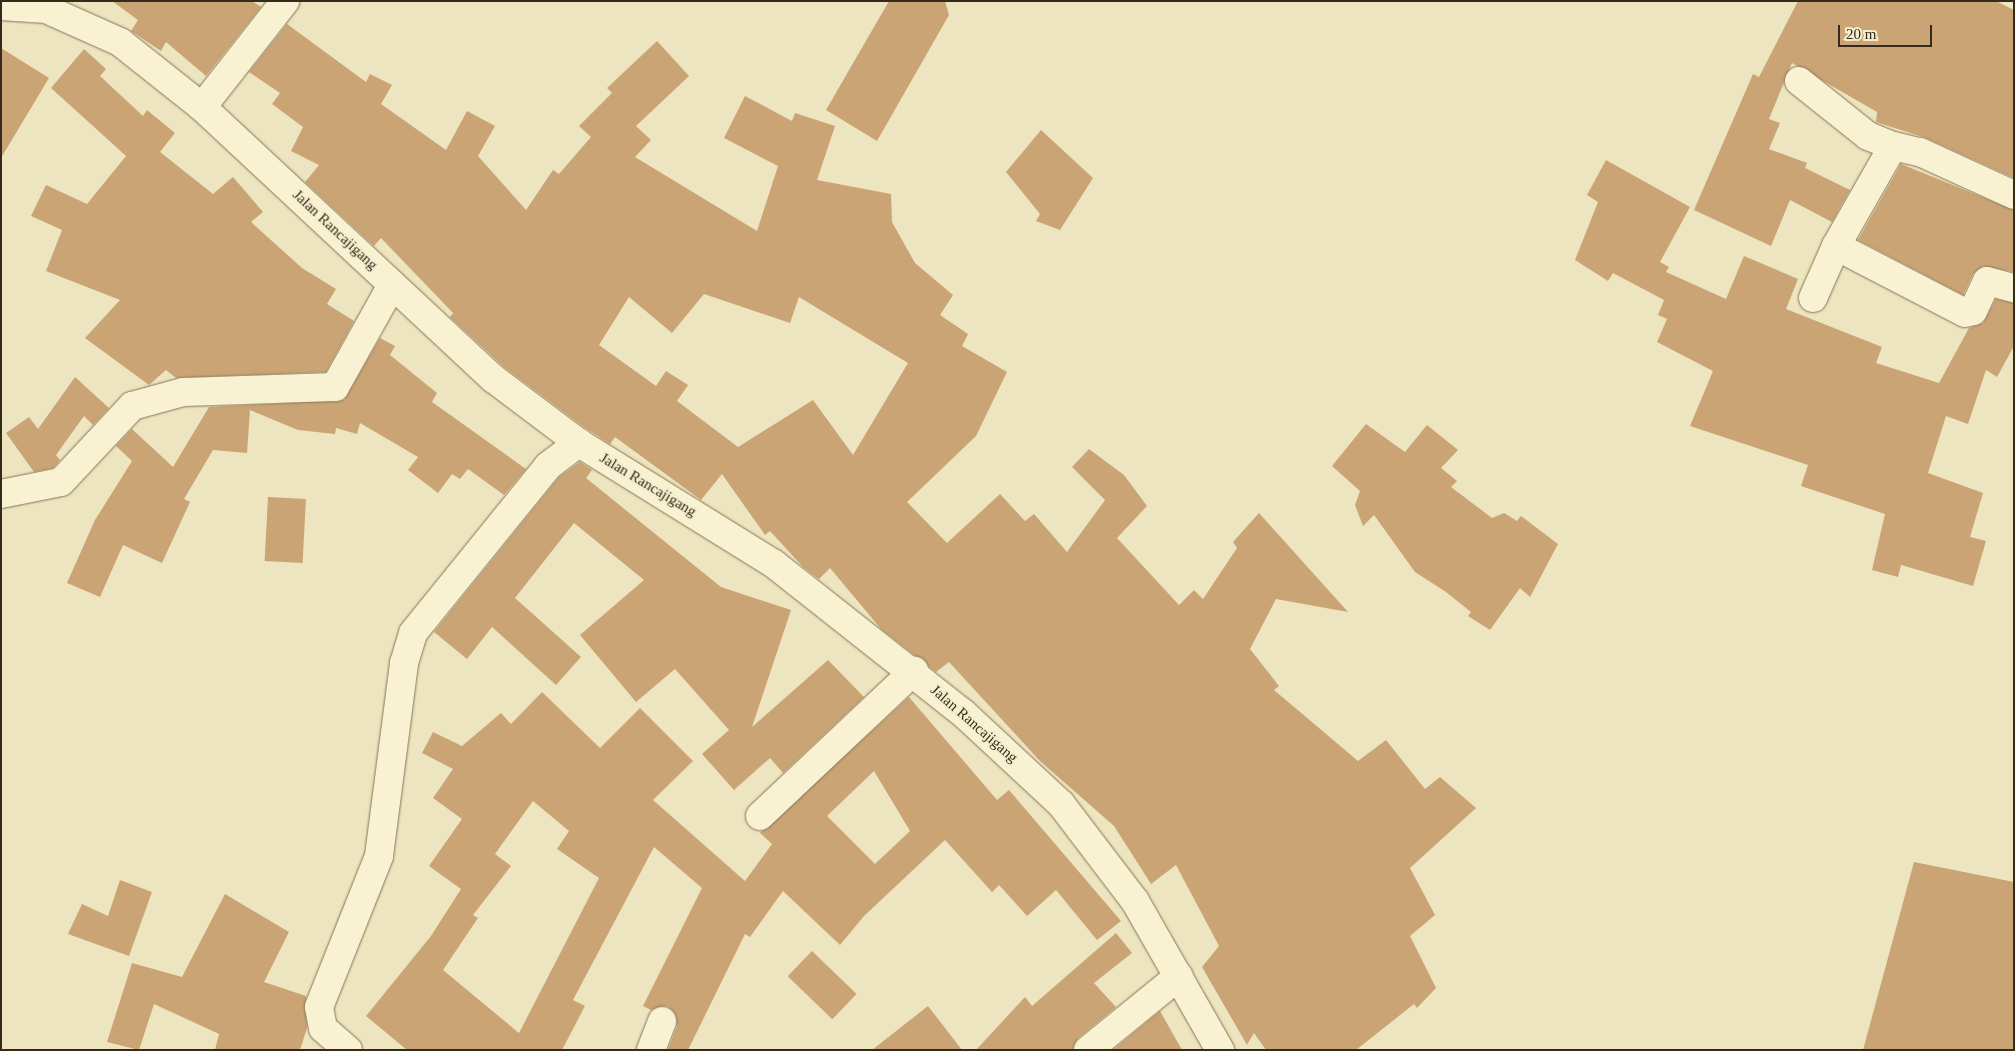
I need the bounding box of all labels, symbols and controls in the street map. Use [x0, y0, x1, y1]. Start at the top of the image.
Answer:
scale bar [1840, 15, 1934, 47]
text: 20 m [1846, 26, 1876, 42]
street label: Jalan Rancajigang [289, 186, 381, 274]
street label: Jalan Rancajigang [596, 449, 700, 521]
street label: Jalan Rancajigang [927, 681, 1021, 767]

